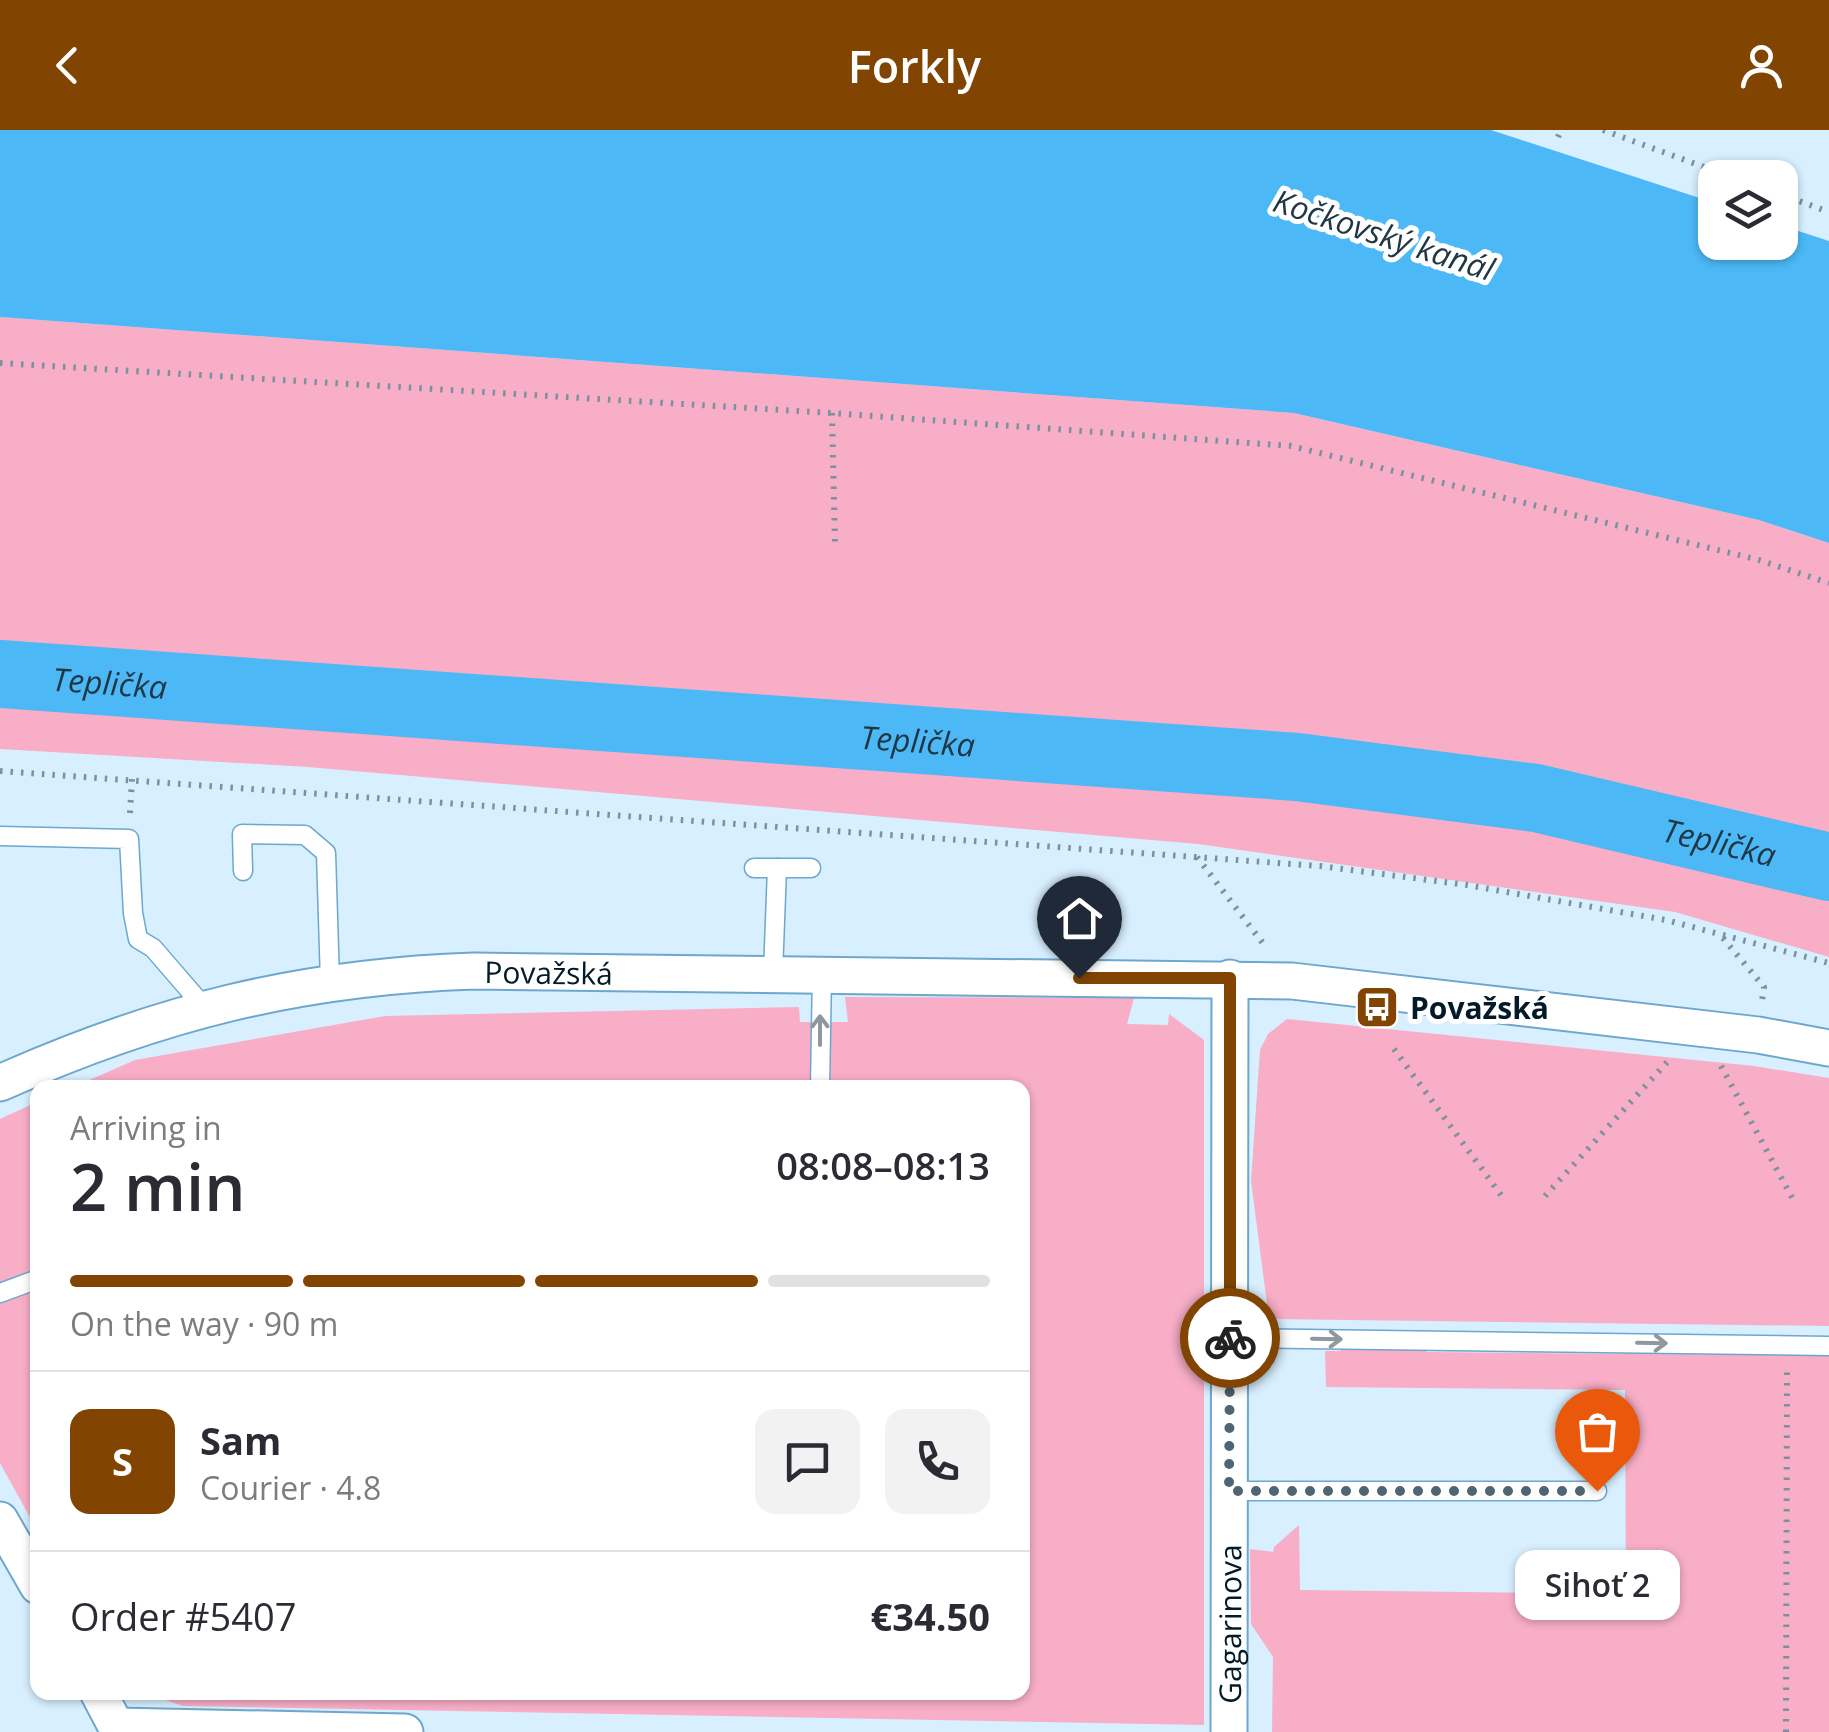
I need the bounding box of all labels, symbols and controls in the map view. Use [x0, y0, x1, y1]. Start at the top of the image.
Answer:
text: Forkly [848, 35, 981, 96]
icon: back [40, 38, 95, 93]
icon: person [1734, 38, 1789, 93]
map controls [1698, 160, 1798, 260]
button: layers [1698, 160, 1798, 260]
water label: Kočkovský kanál [1268, 178, 1501, 290]
water label: Teplička [51, 656, 168, 707]
water label: Teplička [859, 714, 976, 765]
water label: Teplička [1659, 807, 1780, 875]
pin [1037, 876, 1122, 979]
icon: home [1052, 891, 1107, 946]
street label: Považská [484, 951, 613, 993]
bus stop icon: Považská [1354, 984, 1400, 1030]
place label: Považská [1410, 987, 1549, 1028]
one-way arrow [811, 1015, 830, 1047]
text: Arriving in [70, 1106, 222, 1149]
text: 08:08–08:13 [776, 1139, 990, 1191]
text: 2 min [70, 1142, 245, 1230]
courier [1180, 1288, 1280, 1388]
text: On the way · 90 m [70, 1302, 338, 1345]
icon: bike [1203, 1311, 1258, 1366]
one-way arrow [1310, 1330, 1342, 1348]
one-way arrow [1635, 1334, 1667, 1353]
pin [1555, 1389, 1640, 1492]
icon: bag [1570, 1404, 1625, 1459]
button: chat [755, 1409, 860, 1514]
button: phone [885, 1409, 990, 1514]
text: Sam [200, 1414, 281, 1466]
text: S [112, 1435, 133, 1487]
text: Courier · 4.8 [200, 1466, 381, 1509]
street label: Gagarinova [1209, 1544, 1250, 1704]
callout: Sihoť 2 [1514, 1551, 1680, 1621]
text: Sihoť 2 [1545, 1563, 1650, 1606]
text: Order #5407 [70, 1590, 297, 1642]
text: €34.50 [871, 1590, 990, 1642]

